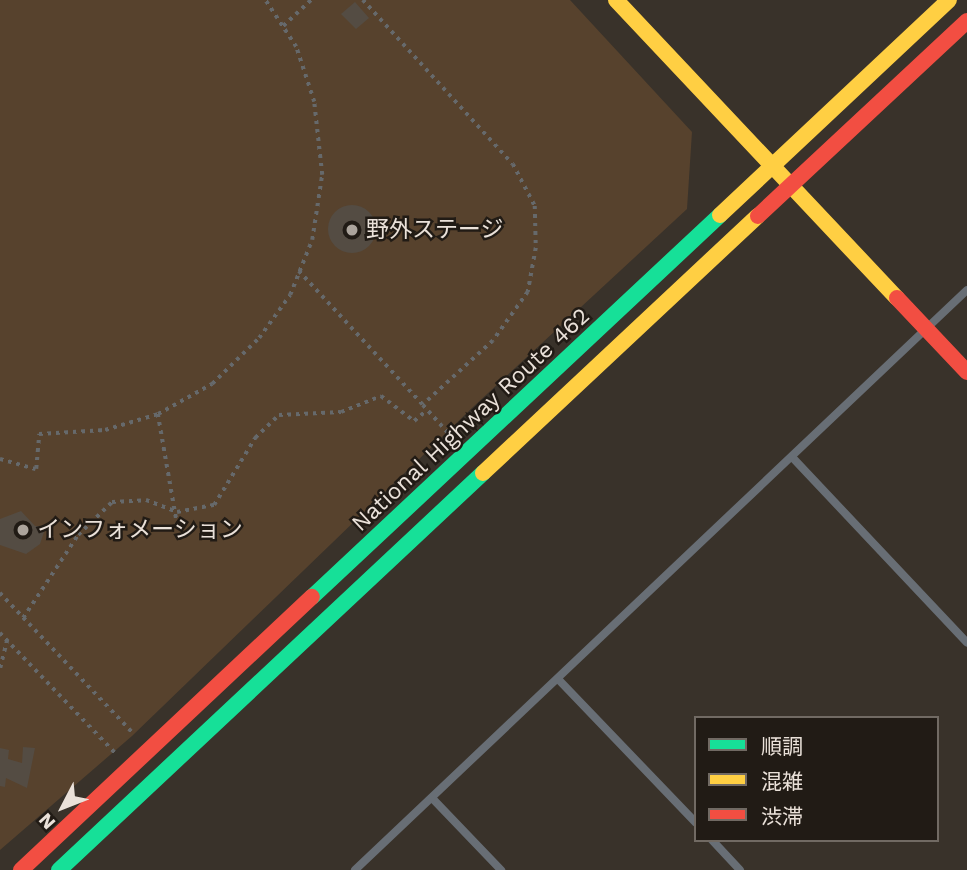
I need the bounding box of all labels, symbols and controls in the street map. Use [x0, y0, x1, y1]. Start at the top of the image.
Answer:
place label: 野外ステージ [366, 216, 504, 244]
marker: 野外ステージ [344, 222, 360, 238]
street label: National Highway Route 462 [346, 302, 596, 538]
place label: インフォメーション [37, 516, 244, 544]
marker: インフォメーション [15, 522, 31, 538]
legend [694, 716, 939, 842]
text: 順調 [761, 734, 803, 759]
text: 混雑 [761, 769, 803, 794]
north arrow [28, 772, 98, 842]
text: 渋滞 [761, 804, 803, 829]
text: N [34, 808, 60, 834]

